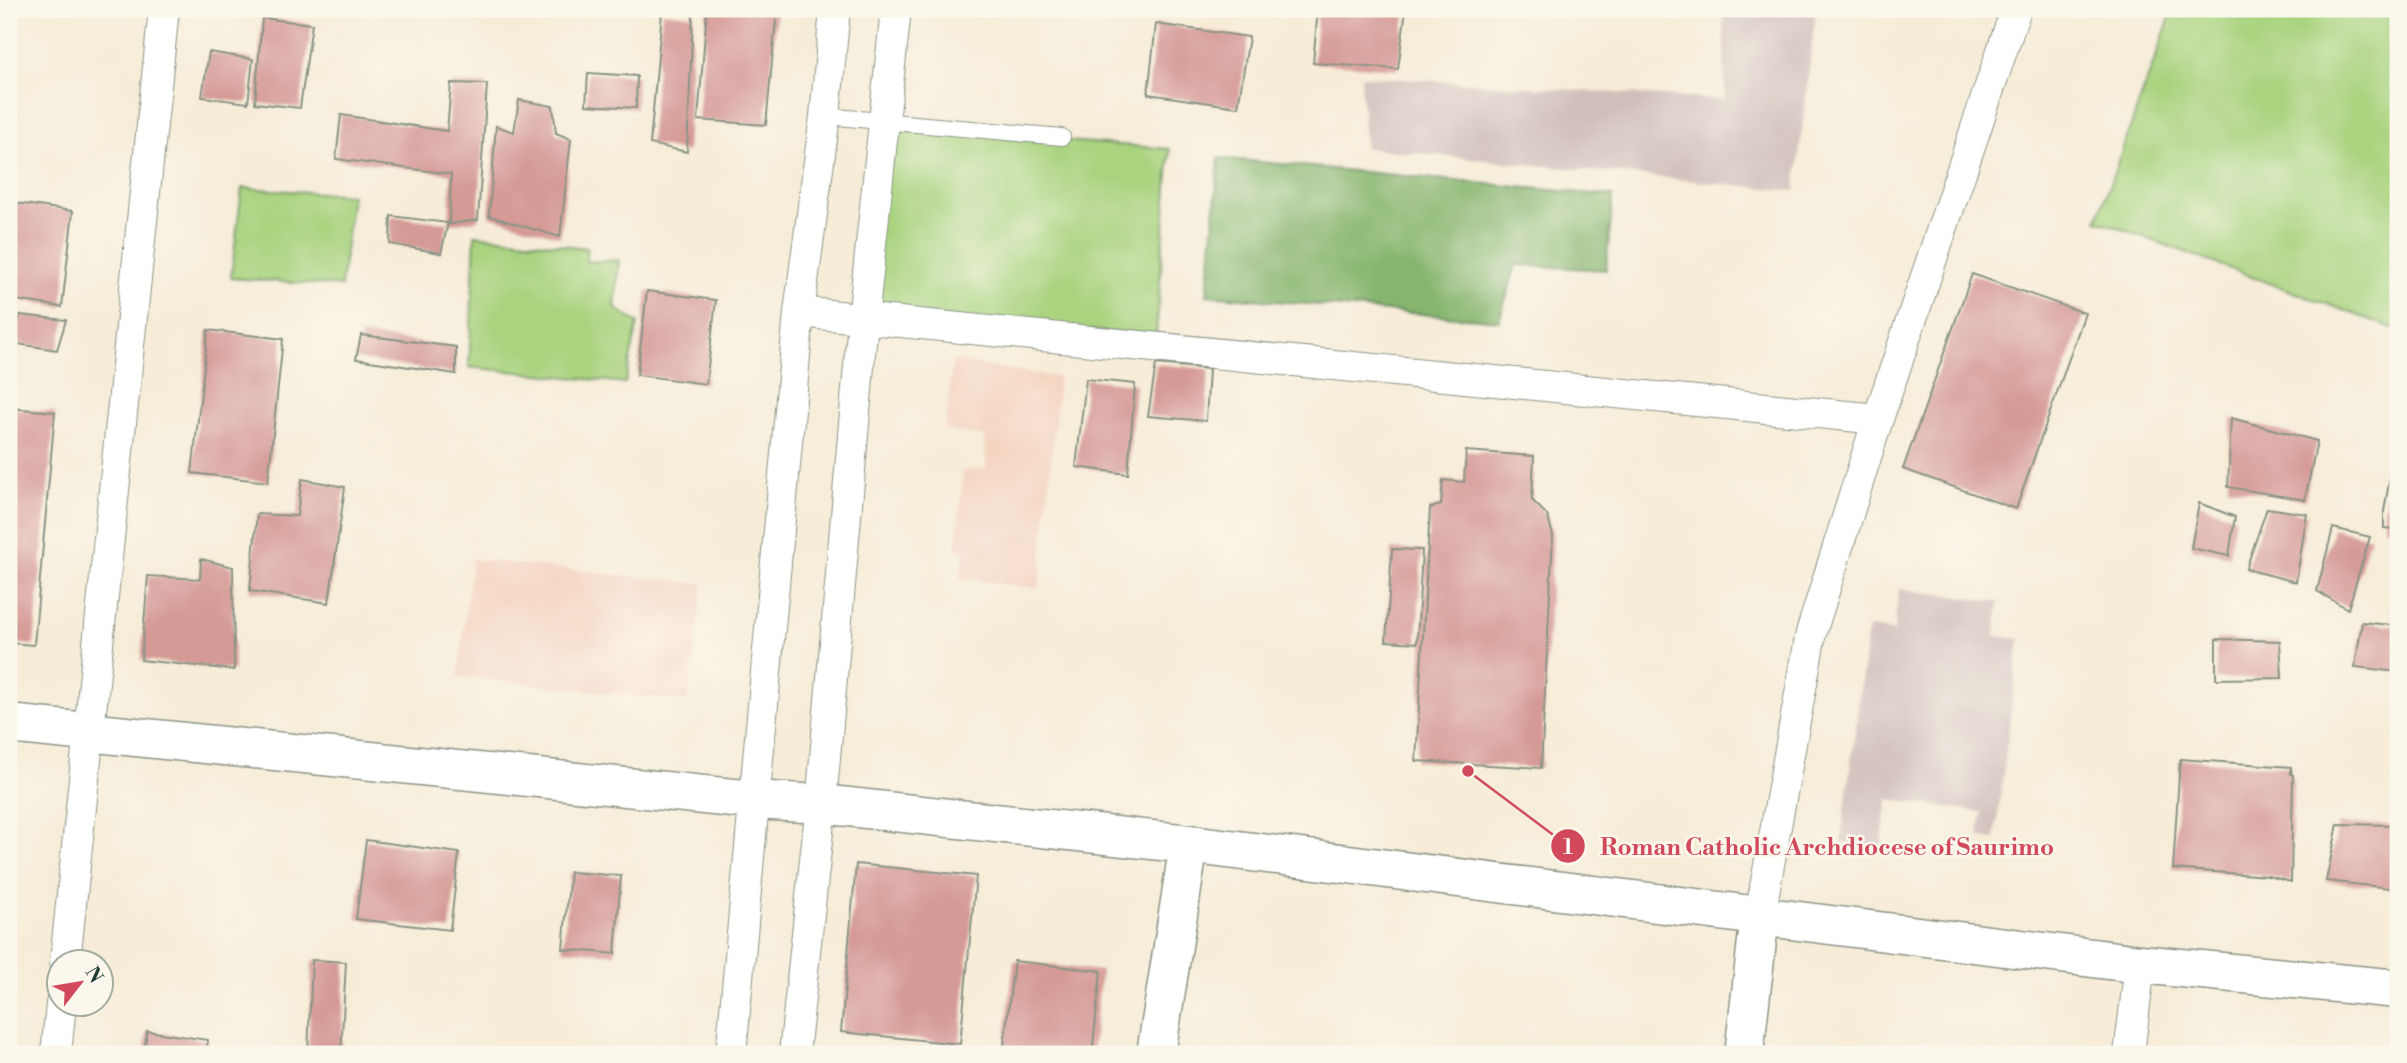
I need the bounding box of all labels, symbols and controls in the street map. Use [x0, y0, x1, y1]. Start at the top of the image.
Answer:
callout: Roman Catholic Archdiocese of Saurimo [1551, 824, 2068, 869]
text: Roman Catholic Archdiocese of Saurimo [1600, 833, 2054, 863]
text: 1 [1563, 835, 1573, 861]
north arrow [46, 948, 116, 1018]
text: N [80, 962, 108, 987]

